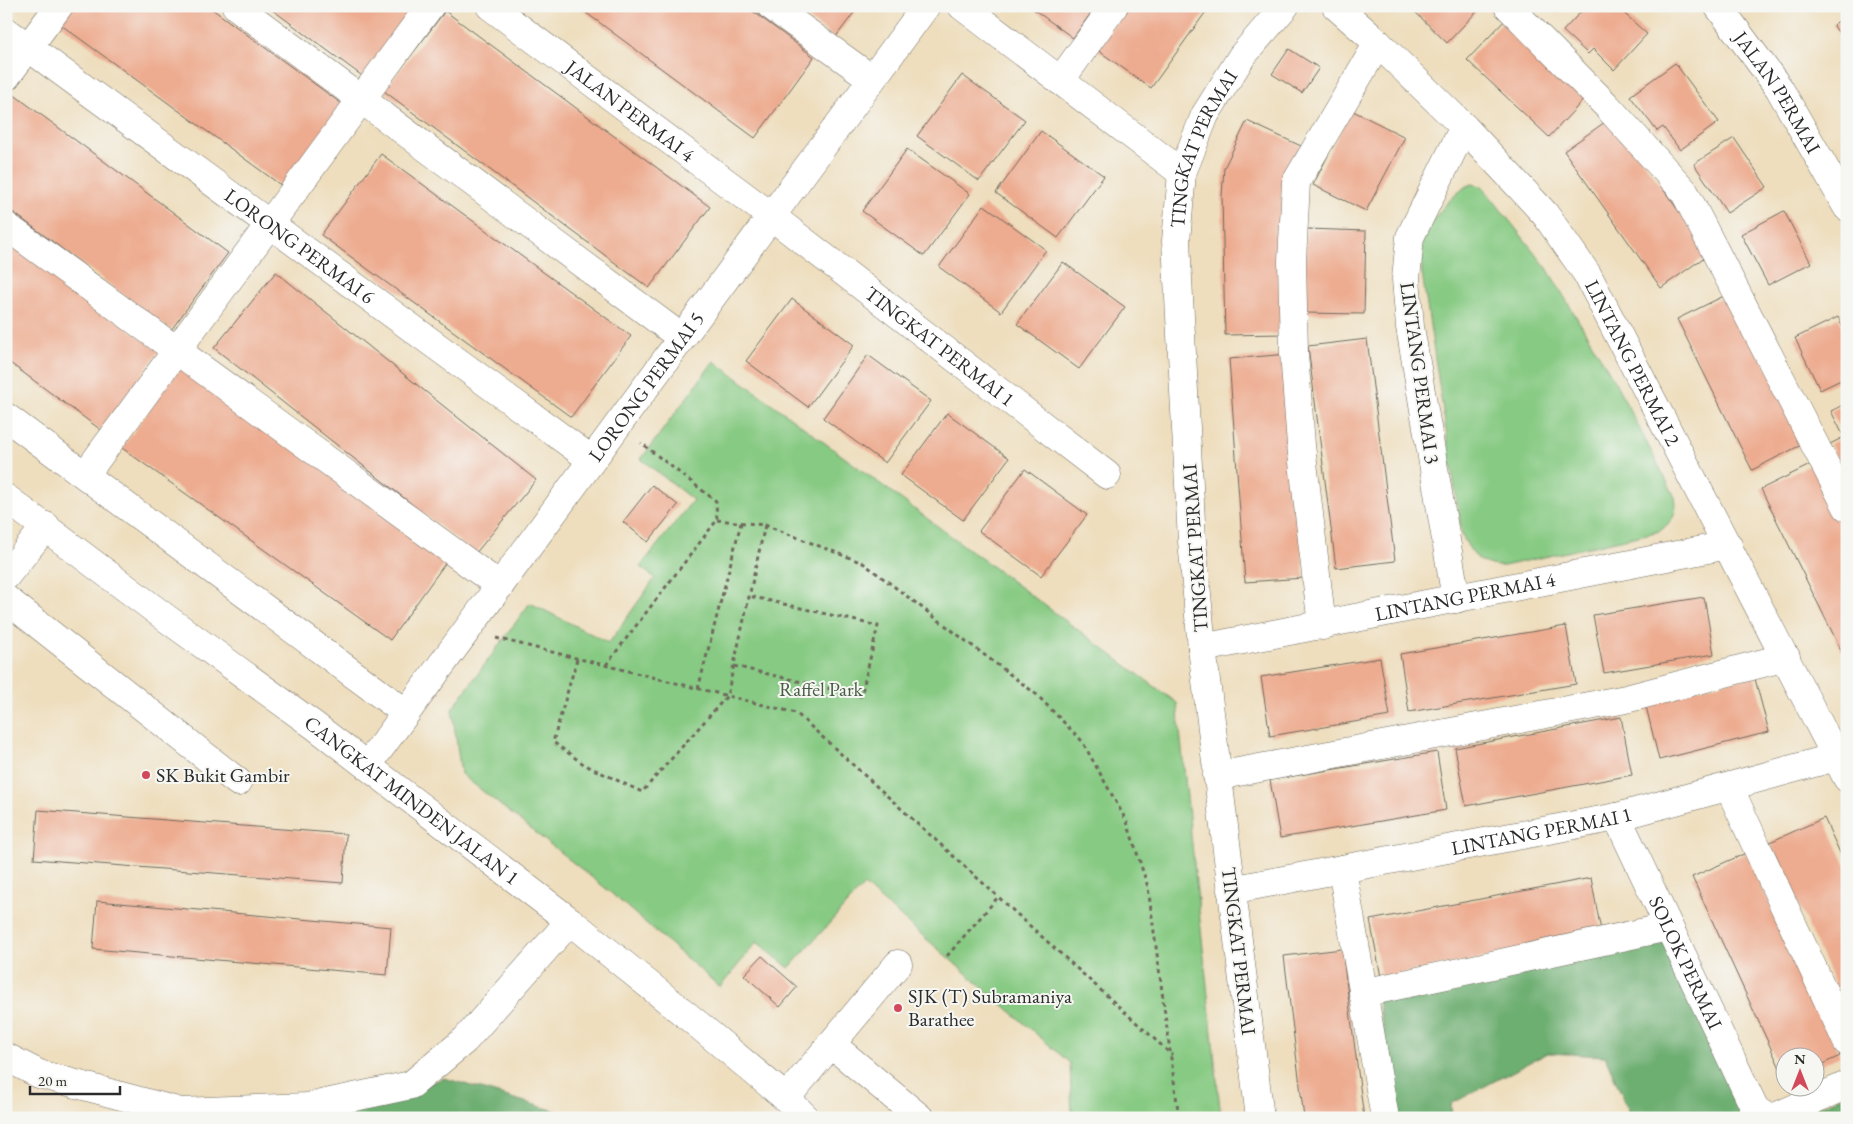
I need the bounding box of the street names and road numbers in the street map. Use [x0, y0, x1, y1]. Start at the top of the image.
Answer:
street label: JALAN PERMAI [1727, 24, 1827, 158]
street label: JALAN PERMAI 4 [559, 53, 700, 168]
street label: TINGKAT PERMAI [1164, 64, 1243, 229]
street label: LORONG PERMAI 6 [219, 182, 380, 310]
street label: LINTANG PERMAI 2 [1579, 275, 1686, 450]
street label: TINGKAT PERMAI 1 [860, 280, 1020, 412]
street label: LINTANG PERMAI 3 [1394, 281, 1446, 465]
street label: LORONG PERMAI 5 [582, 306, 710, 467]
street label: TINGKAT PERMAI [1176, 463, 1214, 633]
street label: LINTANG PERMAI 4 [1373, 566, 1558, 627]
street label: CANGKAT MINDEN JALAN 1 [299, 710, 525, 891]
street label: LINTANG PERMAI 1 [1449, 801, 1635, 861]
street label: TINGKAT PERMAI [1216, 866, 1262, 1037]
street label: SOLOK PERMAI [1643, 892, 1728, 1034]

